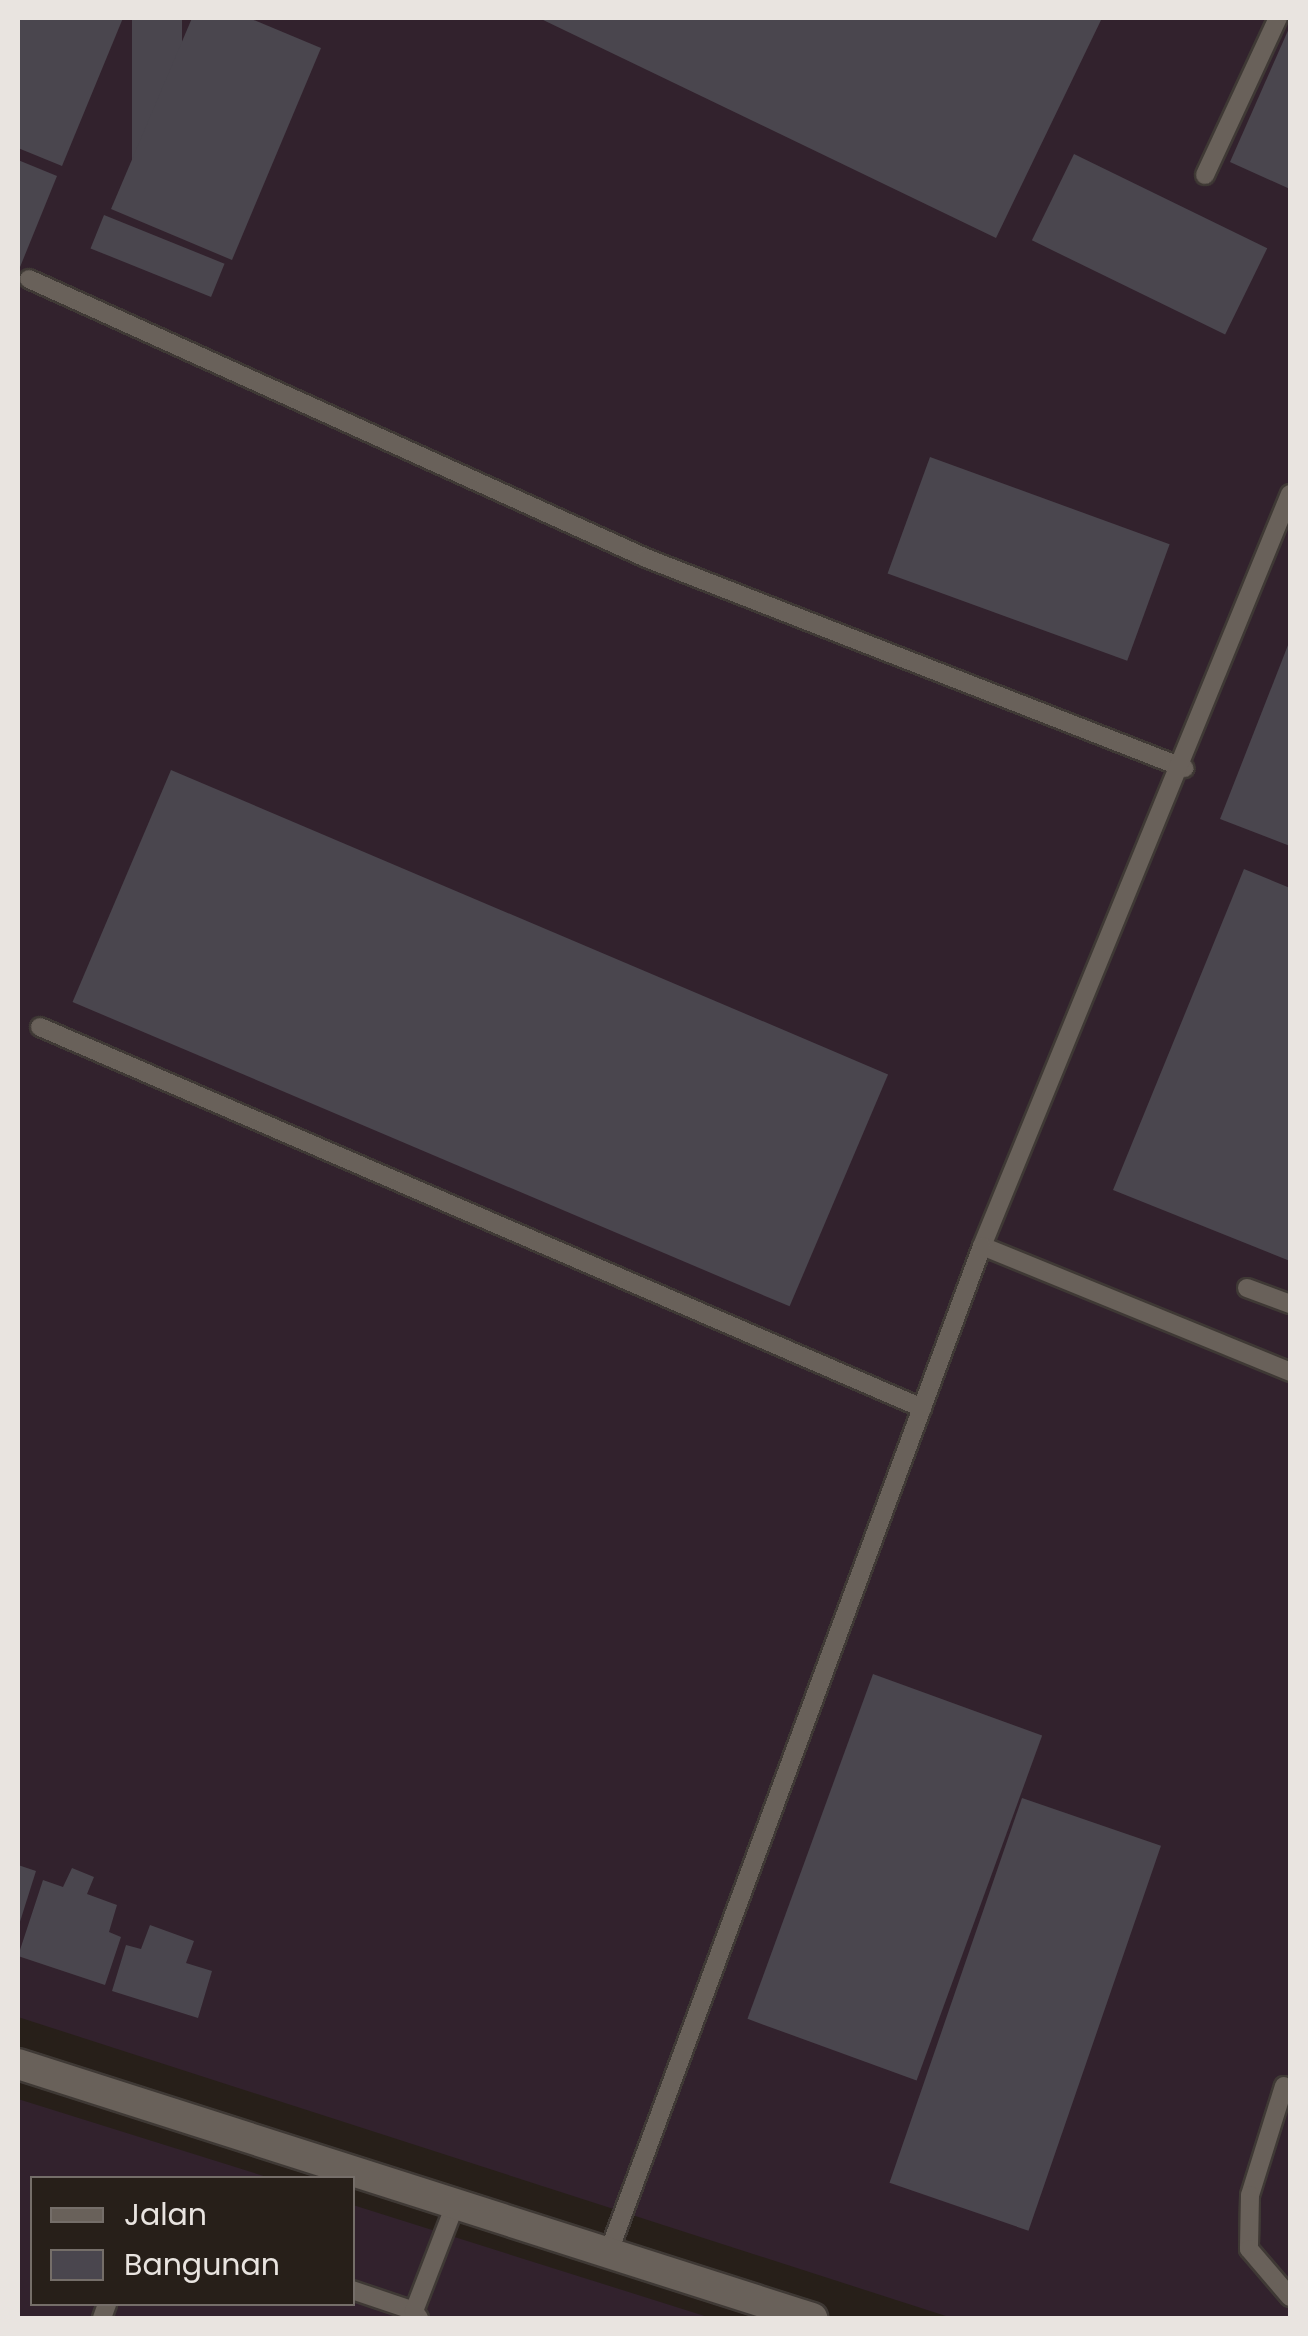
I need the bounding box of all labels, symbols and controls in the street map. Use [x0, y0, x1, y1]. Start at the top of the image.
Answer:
legend [30, 2176, 355, 2306]
text: Jalan [124, 2193, 207, 2236]
text: Bangunan [124, 2243, 280, 2286]

